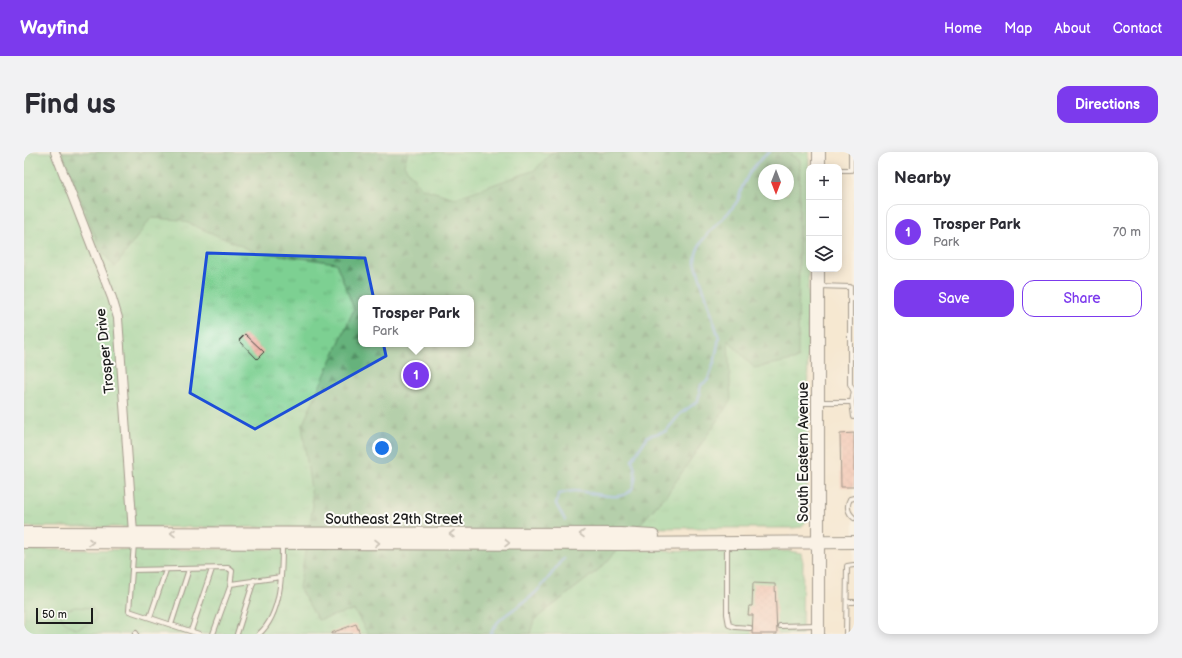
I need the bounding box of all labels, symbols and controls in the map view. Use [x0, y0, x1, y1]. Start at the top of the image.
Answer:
text: Wayfind [20, 17, 89, 40]
text: Home [944, 20, 982, 37]
text: Map [1004, 20, 1032, 37]
text: About [1054, 20, 1091, 37]
text: Contact [1113, 20, 1162, 37]
button: Directions [1057, 86, 1158, 123]
text: Find us [24, 88, 116, 121]
north arrow [758, 164, 794, 200]
map controls [806, 164, 842, 272]
button: + [806, 164, 842, 200]
text: Nearby [894, 168, 951, 188]
button: − [806, 200, 842, 236]
text: Trosper Park [933, 215, 1021, 234]
text: 1 [905, 224, 911, 240]
text: 70 m [1113, 224, 1141, 240]
text: Park [933, 234, 959, 250]
button: layers [806, 236, 842, 272]
button: Save [894, 280, 1014, 317]
button: Share [1022, 280, 1142, 317]
popup [358, 295, 474, 347]
text: Trosper Park [372, 304, 460, 323]
street label: Trosper Drive [92, 308, 118, 394]
text: Park [372, 323, 398, 339]
pin: 1 [403, 360, 429, 390]
street label: South Eastern Avenue [795, 382, 812, 522]
your location [372, 438, 392, 458]
street label: Southeast 29th Street [325, 511, 464, 528]
one-way arrow [170, 529, 176, 537]
one-way arrow [449, 530, 455, 538]
one-way arrow [579, 530, 585, 538]
one-way arrow [88, 538, 94, 546]
one-way arrow [374, 539, 380, 547]
one-way arrow [504, 539, 510, 547]
scale bar [36, 606, 93, 625]
text: 50 m [42, 608, 67, 621]

